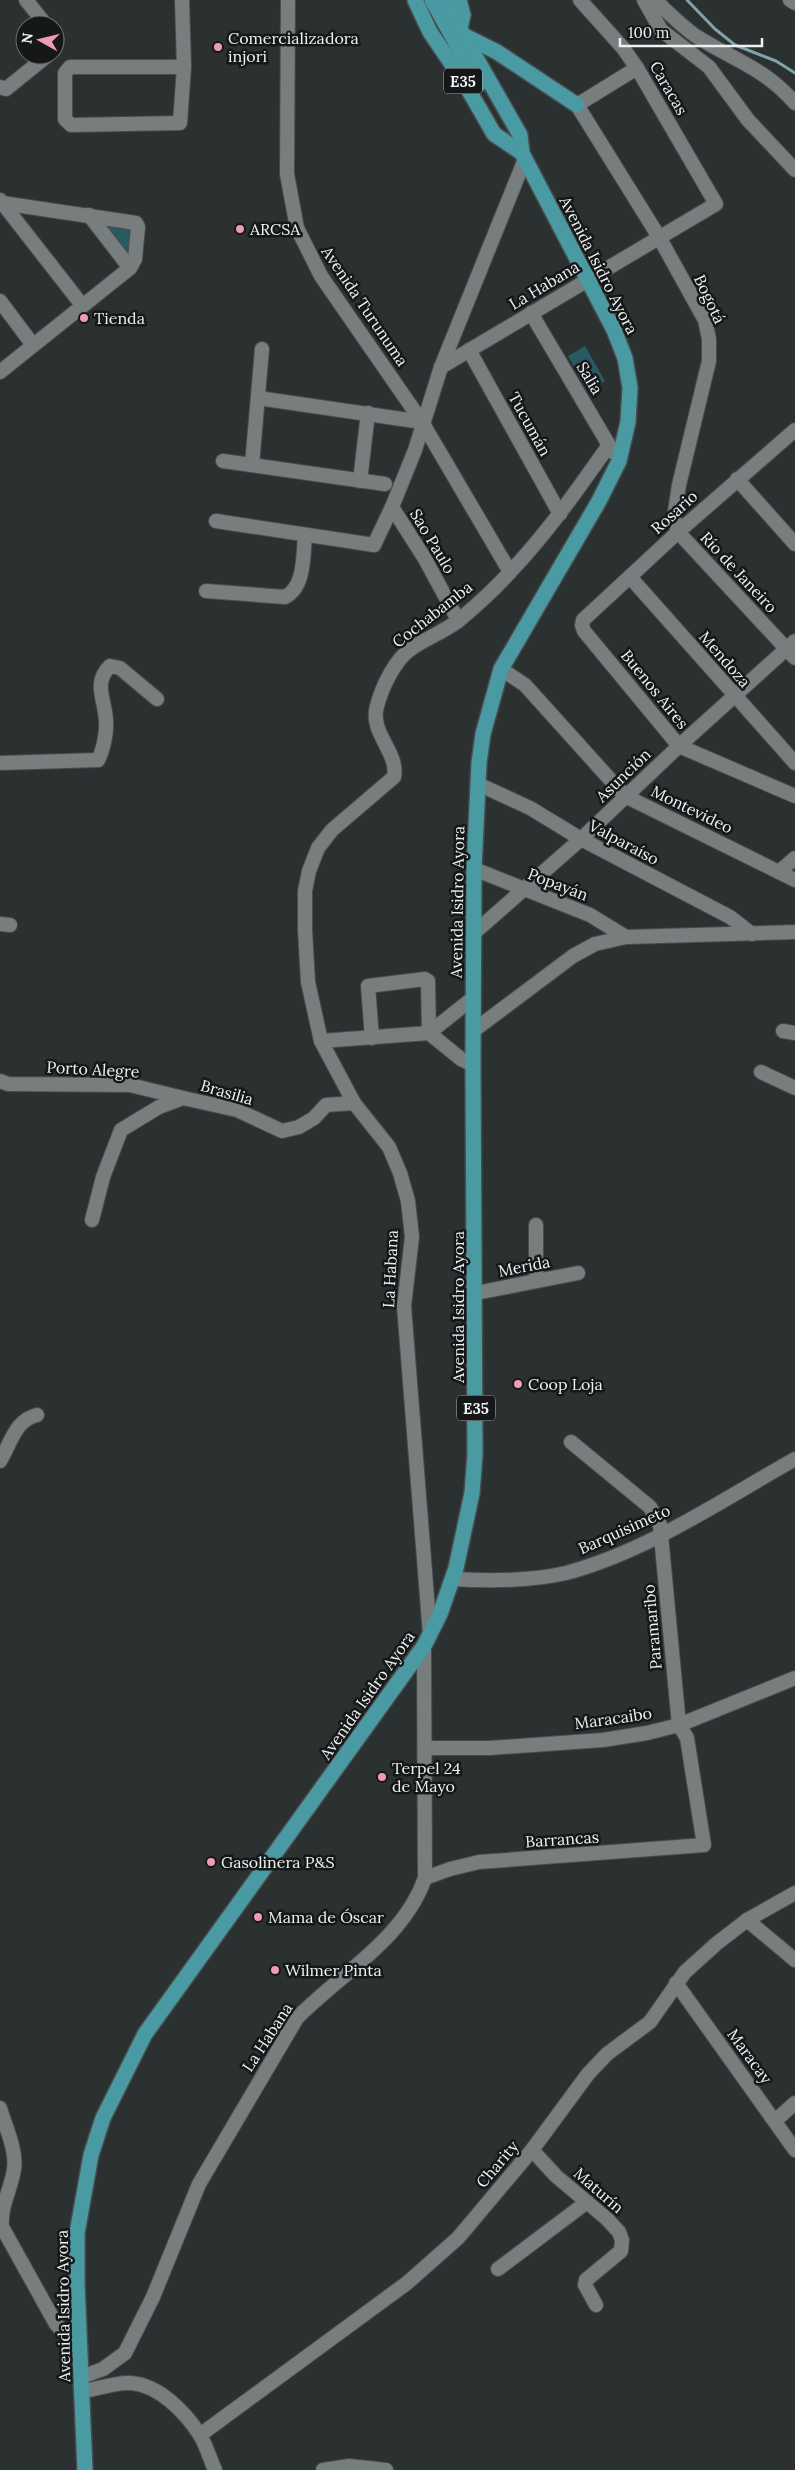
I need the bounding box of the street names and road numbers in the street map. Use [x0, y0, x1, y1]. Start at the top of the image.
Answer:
street label: Caracas [646, 58, 692, 118]
road number: E35 [444, 68, 482, 94]
street label: Avenida Isidro Ayora [555, 192, 642, 337]
street label: Avenida Turunuma [317, 241, 413, 370]
street label: La Habana [505, 256, 583, 314]
street label: Bogotá [690, 271, 730, 327]
street label: Salia [573, 358, 607, 398]
street label: Tucumán [504, 389, 556, 460]
street label: Rosario [647, 486, 701, 538]
street label: Sao Paulo [406, 505, 460, 577]
street label: Río de Janeiro [696, 527, 782, 617]
street label: Cochabamba [388, 576, 476, 652]
street label: Mendoza [695, 627, 755, 691]
street label: Buenos Aires [617, 645, 693, 733]
street label: Asunción [591, 744, 655, 807]
street label: Montevideo [648, 781, 736, 837]
street label: Valparaíso [585, 815, 663, 869]
street label: Avenida Isidro Ayora [446, 826, 468, 979]
street label: Popayán [525, 863, 591, 905]
street label: Porto Alegre [46, 1057, 140, 1081]
street label: Brasilia [198, 1075, 256, 1109]
street label: La Habana [378, 1229, 402, 1309]
street label: Avenida Isidro Ayora [448, 1231, 468, 1384]
street label: Merida [496, 1251, 552, 1281]
road number: E35 [457, 1396, 495, 1420]
street label: Barquisimeto [575, 1500, 673, 1558]
street label: Paramaribo [638, 1584, 666, 1670]
street label: Avenida Isidro Ayora [315, 1627, 419, 1764]
street label: Maracaibo [573, 1703, 653, 1733]
street label: Barrancas [524, 1826, 600, 1852]
street label: La Habana [237, 1999, 297, 2075]
street label: Maracay [723, 2025, 777, 2088]
street label: Charity [472, 2136, 523, 2192]
street label: Maturín [570, 2163, 628, 2217]
street label: Avenida Isidro Ayora [52, 2230, 74, 2383]

